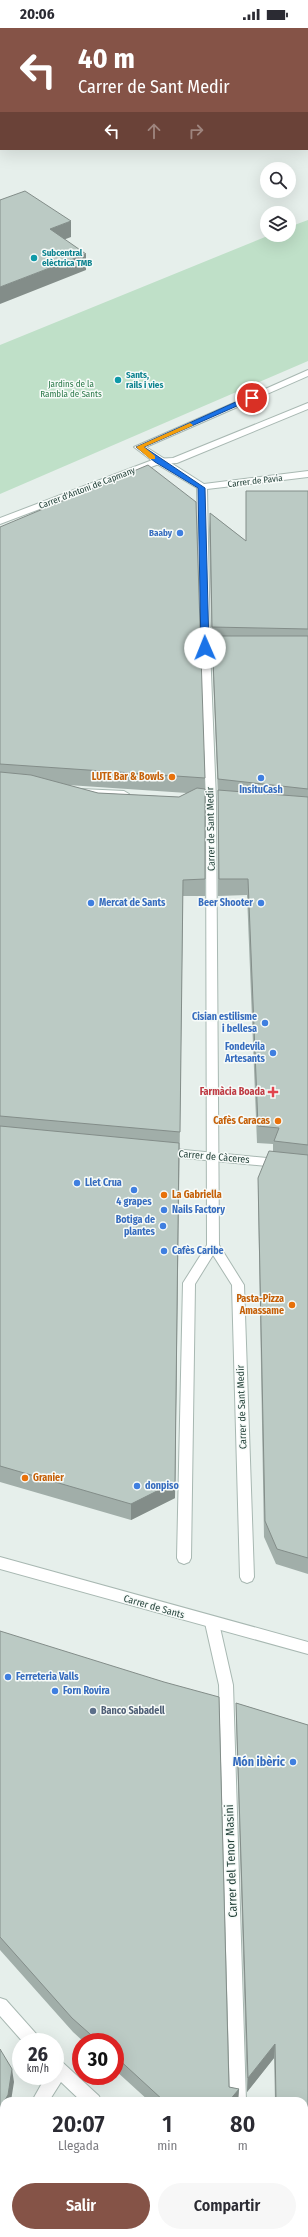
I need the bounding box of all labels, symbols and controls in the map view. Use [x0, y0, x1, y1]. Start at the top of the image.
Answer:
text: 20:06 [20, 5, 55, 23]
text: 40 m [78, 42, 135, 75]
icon: left [12, 44, 64, 96]
text: Carrer de Sant Medir [78, 76, 230, 98]
icon: left [101, 120, 123, 142]
icon: ahead [143, 120, 165, 142]
icon: right [185, 120, 207, 142]
map controls [260, 162, 296, 242]
button: search [260, 162, 296, 198]
button: layers [260, 206, 296, 242]
place label: Subcentral elèctrica TMB [42, 248, 92, 268]
marker: Subcentral elèctrica TMB [29, 253, 39, 263]
place label: Sants, rails i vies [126, 370, 163, 390]
marker: Sants, rails i vies [113, 375, 123, 385]
park label: Jardins de la Rambla de Sants [40, 379, 102, 399]
pin [235, 381, 269, 415]
icon: arrive [241, 387, 263, 409]
street label: Carrer d'Antoni de Capmany [37, 465, 137, 511]
street label: Carrer de Pavia [227, 473, 284, 489]
place label: Baaby [149, 528, 173, 538]
marker: Baaby [175, 528, 185, 538]
position arrow [184, 627, 226, 669]
place label: LUTE Bar & Bowls [92, 771, 165, 783]
marker: LUTE Bar & Bowls [167, 772, 177, 782]
marker: InsituCash [256, 773, 266, 783]
place label: InsituCash [239, 784, 283, 796]
street label: Carrer de Sant Medir [204, 786, 218, 871]
place label: Mercat de Sants [99, 897, 166, 909]
place label: Beer Shooter [198, 897, 253, 909]
marker: Mercat de Sants [86, 898, 96, 908]
marker: Beer Shooter [256, 898, 266, 908]
place label: Cisian estilisme i bellesa [192, 1011, 257, 1035]
marker: Cisian estilisme i bellesa [260, 1018, 270, 1028]
place label: Fondevila Artesants [224, 1041, 266, 1065]
marker: Fondevila Artesants [268, 1048, 278, 1058]
place label: Farmàcia Boada [200, 1085, 265, 1098]
marker: Farmàcia Boada [268, 1087, 278, 1097]
place label: Cafès Caracas [213, 1114, 271, 1127]
marker: Cafès Caracas [273, 1116, 283, 1126]
street label: Carrer de Càceres [178, 1148, 250, 1166]
place label: Llet Crua [85, 1177, 122, 1189]
marker: Llet Crua [72, 1178, 82, 1188]
marker: 4 grapes [129, 1185, 139, 1195]
place label: La Gabriella [172, 1189, 222, 1201]
marker: La Gabriella [159, 1190, 169, 1200]
place label: 4 grapes [116, 1196, 152, 1208]
place label: Nails Factory [172, 1204, 225, 1216]
marker: Nails Factory [159, 1205, 169, 1215]
place label: Botiga de plantes [116, 1214, 156, 1238]
marker: Botiga de plantes [158, 1221, 168, 1231]
place label: Cafès Caribe [172, 1244, 224, 1257]
marker: Cafès Caribe [159, 1246, 169, 1256]
place label: Pasta-Pizza Amassame [236, 1293, 284, 1317]
marker: Pasta-Pizza Amassame [287, 1300, 297, 1310]
street label: Carrer de Sant Medir [235, 1364, 249, 1449]
place label: Granier [33, 1472, 64, 1484]
marker: Granier [20, 1473, 30, 1483]
place label: donpiso [145, 1480, 179, 1492]
marker: donpiso [132, 1481, 142, 1491]
street label: Carrer de Sants [122, 1593, 186, 1621]
place label: Ferreteria Valls [16, 1671, 79, 1683]
marker: Ferreteria Valls [3, 1672, 13, 1682]
place label: Forn Rovira [63, 1685, 110, 1697]
marker: Forn Rovira [50, 1686, 60, 1696]
place label: Banco Sabadell [101, 1705, 165, 1717]
marker: Banco Sabadell [88, 1706, 98, 1716]
place label: Món ibèric [233, 1755, 286, 1769]
marker: Món ibèric [288, 1757, 298, 1767]
street label: Carrer del Tenor Masini [222, 1804, 240, 1918]
speed limit sign: 30 [72, 2033, 124, 2085]
text: 26 [28, 2042, 48, 2066]
text: km/h [27, 2063, 49, 2075]
text: 20:07 [53, 2110, 105, 2138]
text: 1 [162, 2110, 172, 2138]
text: 80 [230, 2110, 255, 2138]
text: Llegada [58, 2138, 99, 2153]
text: min [157, 2138, 177, 2153]
text: m [238, 2138, 248, 2153]
button: Salir [12, 2183, 150, 2229]
button: Compartir [158, 2183, 296, 2229]

